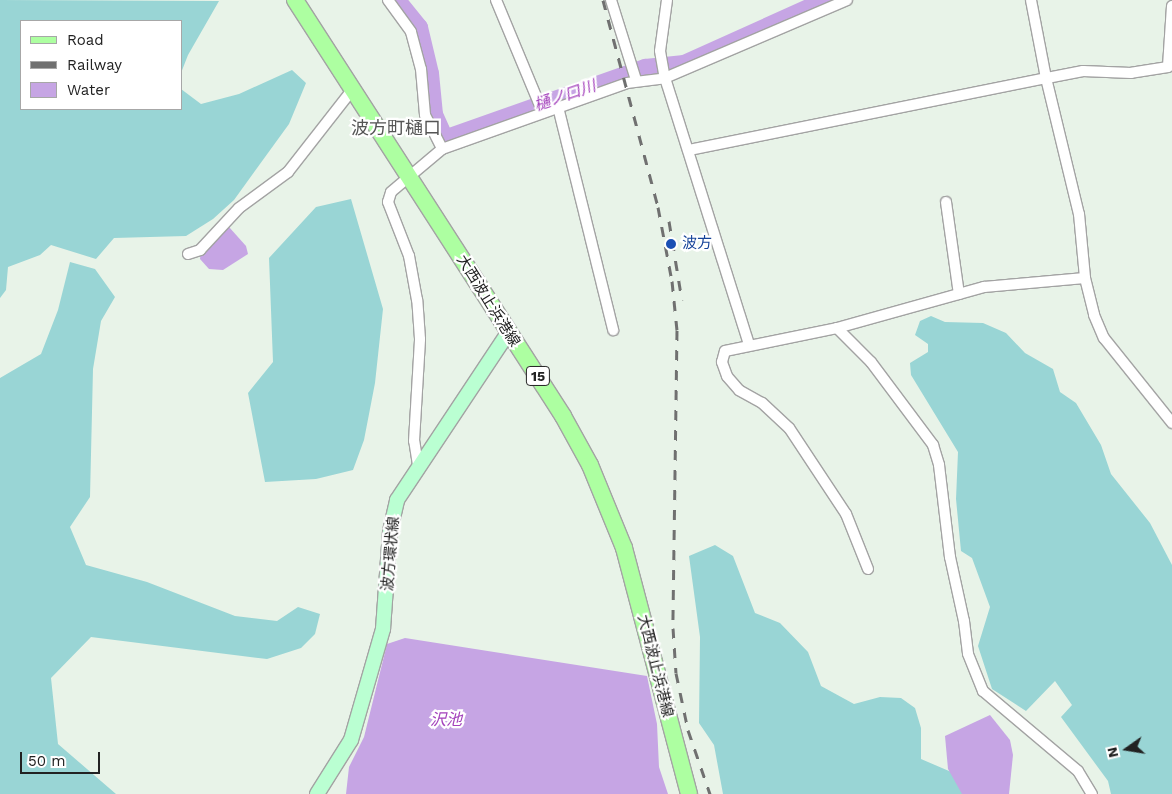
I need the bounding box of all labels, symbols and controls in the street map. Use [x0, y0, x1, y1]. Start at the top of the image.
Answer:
legend [20, 20, 182, 110]
text: Road [67, 31, 104, 49]
text: Railway [67, 56, 122, 74]
water label: 樋ノ口川 [532, 77, 598, 115]
text: Water [67, 81, 110, 99]
district label: 波方町樋口 [351, 117, 441, 139]
place label: 波方 [682, 235, 712, 253]
marker: 波方 [664, 237, 678, 251]
street label: 大西波止浜港線 [453, 252, 523, 350]
road number: 15 [526, 364, 550, 388]
street label: 波方環状線 [379, 516, 403, 592]
street label: 大西波止浜港線 [634, 613, 676, 719]
water label: 沢池 [430, 710, 462, 730]
north arrow [1102, 724, 1152, 774]
scale bar [22, 742, 102, 774]
text: N [1103, 746, 1121, 759]
text: 50 m [28, 752, 65, 770]

